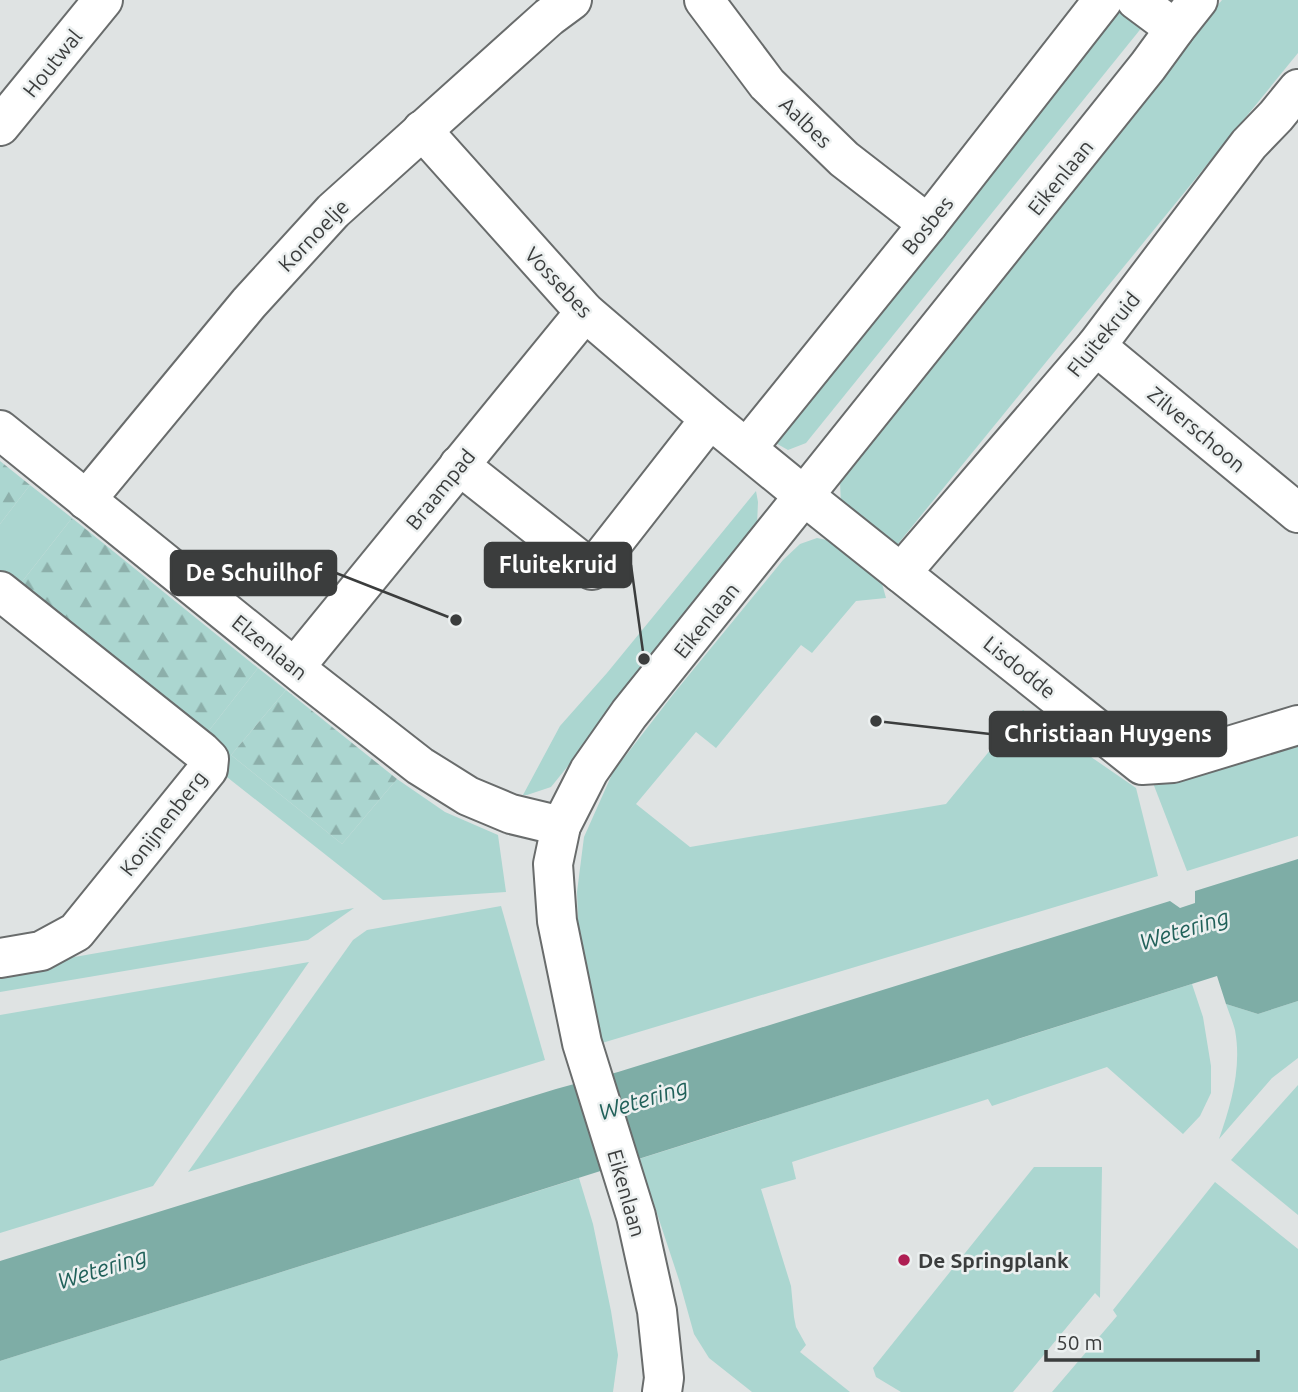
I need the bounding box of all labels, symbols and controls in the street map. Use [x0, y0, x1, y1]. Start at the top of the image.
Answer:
street label: Houtwal [18, 24, 86, 102]
street label: Aalbes [775, 92, 837, 152]
street label: Eikenlaan [1022, 135, 1098, 219]
street label: Bosbes [896, 191, 958, 259]
street label: Kornoelje [273, 194, 353, 276]
street label: Vossebes [520, 242, 598, 322]
street label: Fluitekruid [1062, 287, 1144, 381]
street label: Zilverschoon [1143, 381, 1251, 477]
street label: Braampad [400, 444, 480, 534]
callout: Fluitekruid [485, 543, 631, 587]
callout: De Schuilhof [171, 551, 336, 595]
text: Fluitekruid [499, 552, 617, 577]
text: De Schuilhof [186, 560, 323, 585]
street label: Eikenlaan [668, 578, 744, 662]
street label: Elzenlaan [228, 610, 312, 684]
street label: Lisdodde [979, 631, 1061, 703]
callout: Christiaan Huygens [990, 712, 1226, 756]
text: Christiaan Huygens [1004, 721, 1212, 746]
street label: Konijnenberg [115, 766, 211, 880]
water label: Wetering [1136, 904, 1232, 954]
water label: Wetering [595, 1074, 691, 1124]
street label: Eikenlaan [603, 1147, 651, 1239]
water label: Wetering [54, 1243, 150, 1293]
place label: De Springplank [918, 1248, 1069, 1272]
marker: De Springplank [896, 1252, 912, 1268]
scale bar [1046, 1318, 1258, 1362]
text: 50 m [1056, 1330, 1103, 1354]

